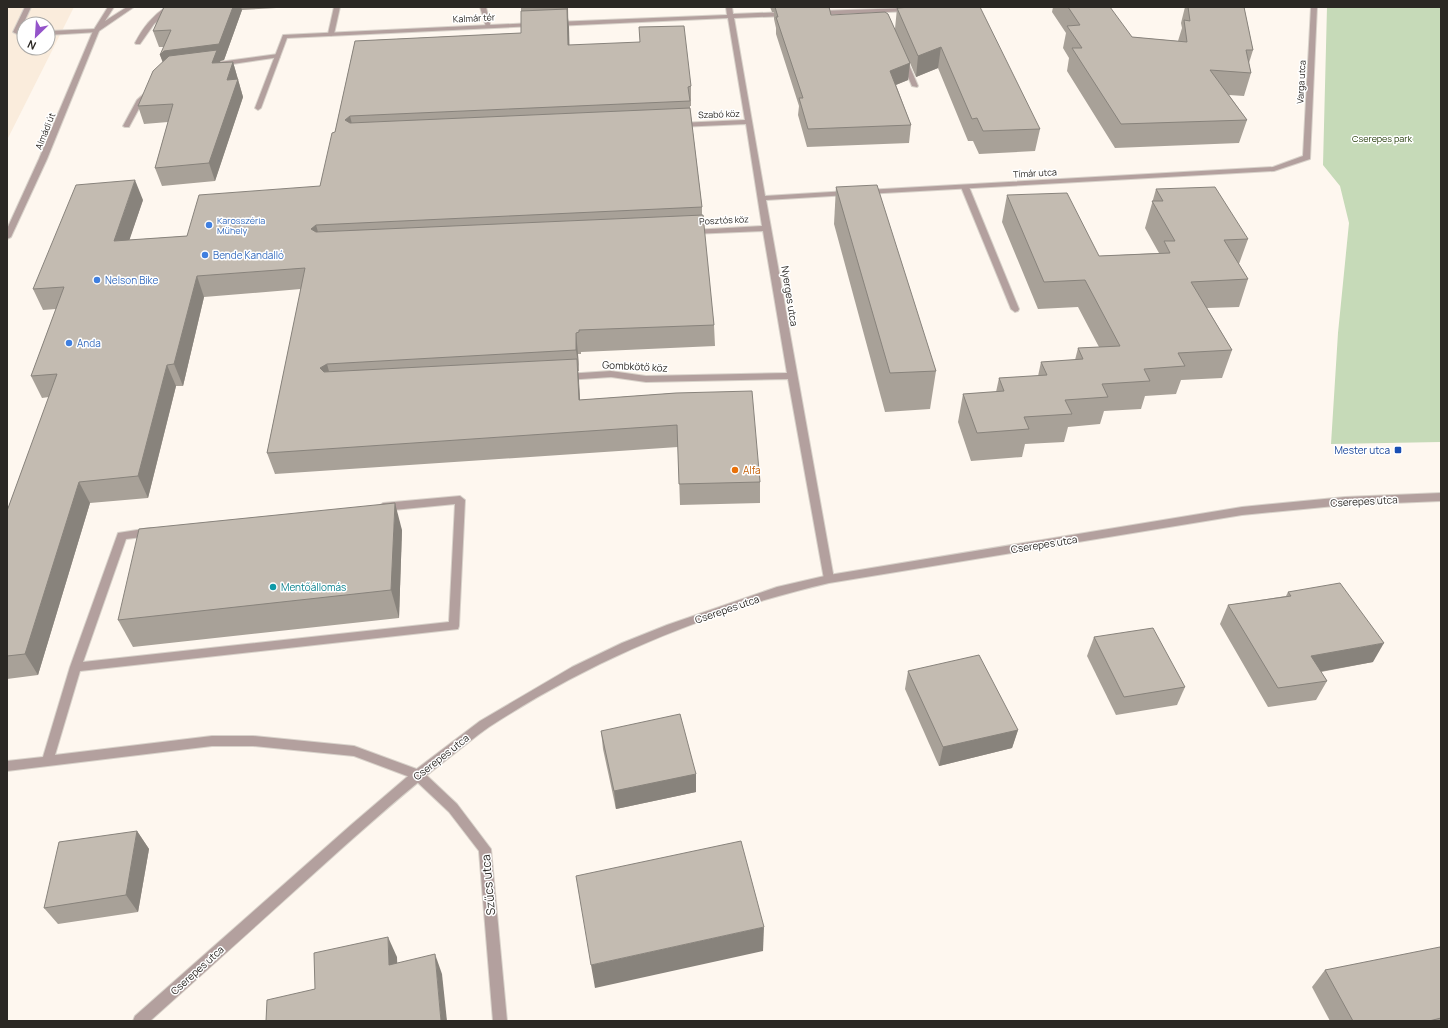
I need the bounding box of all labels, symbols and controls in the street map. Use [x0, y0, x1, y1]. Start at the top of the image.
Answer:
street label: Kalmár tér [453, 10, 496, 26]
north arrow [16, 16, 56, 56]
text: N [25, 37, 38, 54]
street label: Varga utca [1293, 60, 1309, 104]
street label: Szabó köz [698, 107, 740, 121]
street label: Almádi út [32, 110, 58, 151]
park label: Cserepes park [1352, 132, 1412, 145]
street label: Tímár utca [1013, 165, 1057, 181]
street label: Posztós köz [699, 212, 749, 228]
place label: Karosszéria Műhely [217, 214, 265, 237]
marker: Karosszéria Műhely [204, 220, 214, 230]
place label: Bende Kandalló [213, 248, 284, 262]
marker: Bende Kandalló [200, 250, 210, 260]
street label: Nyerges utca [778, 265, 802, 327]
place label: Nelson Bike [105, 273, 158, 287]
marker: Nelson Bike [92, 275, 102, 285]
place label: Anda [77, 336, 101, 350]
marker: Anda [64, 338, 74, 348]
street label: Gombkötő köz [602, 357, 668, 375]
place label: Mester utca [1334, 443, 1390, 457]
marker: Mester utca [1393, 445, 1403, 455]
place label: Alfa [743, 463, 761, 477]
marker: Alfa [730, 465, 740, 475]
street label: Cserepes utca [1330, 492, 1398, 510]
street label: Cserepes utca [1010, 532, 1078, 556]
place label: Mentőállomás [281, 580, 346, 594]
marker: Mentőállomás [268, 582, 278, 592]
street label: Cserepes utca [693, 591, 761, 627]
street label: Cserepes utca [410, 731, 472, 783]
street label: Szűcs utca [477, 854, 499, 916]
street label: Cserepes utca [167, 942, 227, 998]

